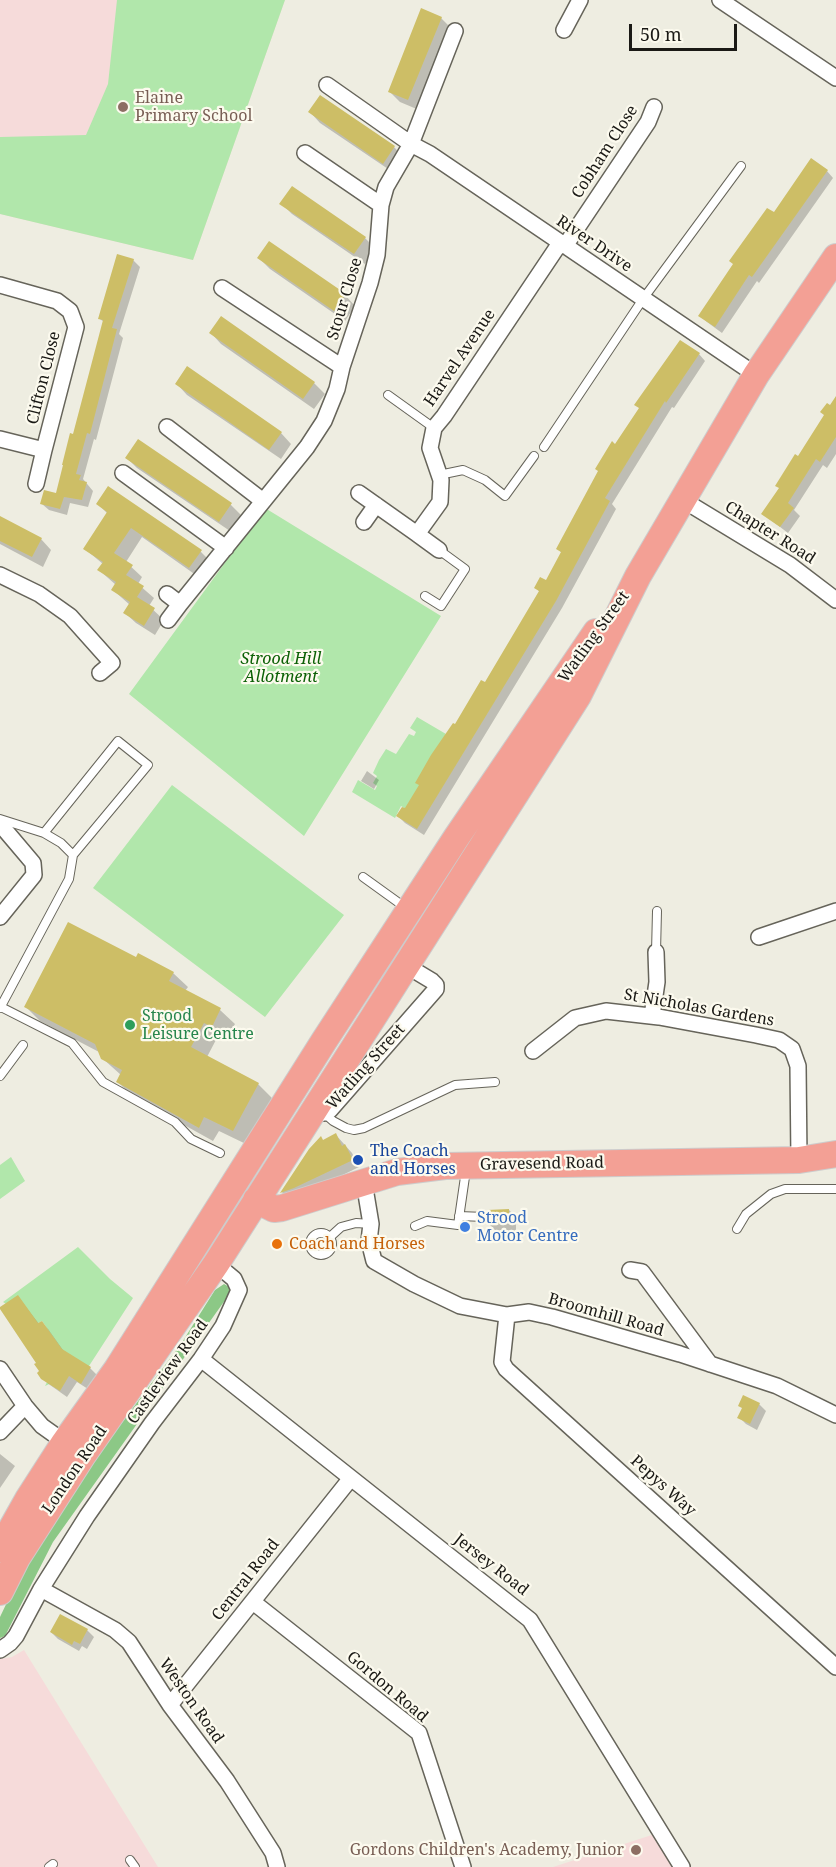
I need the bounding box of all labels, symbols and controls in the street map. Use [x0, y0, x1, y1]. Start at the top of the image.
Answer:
scale bar [632, 12, 740, 50]
text: 50 m [640, 22, 682, 46]
place label: Elaine Primary School [135, 88, 252, 126]
marker: Elaine Primary School [116, 100, 130, 114]
street label: Cobham Close [568, 102, 642, 202]
street label: River Drive [552, 212, 636, 276]
street label: Stour Close [323, 255, 367, 343]
street label: Harvel Avenue [420, 306, 500, 410]
street label: Clifton Close [23, 330, 65, 426]
street label: Chapter Road [721, 497, 819, 569]
street label: Watling Street [554, 588, 634, 686]
park label: Strood Hill Allotment [241, 649, 321, 687]
street label: St Nicholas Gardens [622, 985, 776, 1031]
place label: Strood Leisure Centre [142, 1006, 254, 1044]
marker: Strood Leisure Centre [123, 1018, 137, 1032]
street label: Watling Street [323, 1020, 409, 1114]
place label: The Coach and Horses [370, 1141, 456, 1179]
marker: The Coach and Horses [351, 1153, 365, 1167]
street label: Gravesend Road [480, 1153, 604, 1175]
place label: Strood Motor Centre [477, 1208, 578, 1246]
marker: Strood Motor Centre [458, 1220, 472, 1234]
place label: Coach and Horses [289, 1234, 425, 1254]
marker: Coach and Horses [270, 1237, 284, 1251]
street label: Broomhill Road [546, 1289, 666, 1341]
street label: Castleview Road [124, 1316, 212, 1428]
street label: London Road [39, 1423, 111, 1517]
street label: Pepys Way [626, 1452, 700, 1520]
street label: Jersey Road [450, 1530, 532, 1600]
street label: Central Road [208, 1535, 284, 1625]
street label: Gordon Road [342, 1647, 432, 1727]
street label: Weston Road [155, 1655, 227, 1747]
place label: Gordons Children's Academy, Junior [350, 1840, 624, 1860]
marker: Gordons Children's Academy, Junior [629, 1843, 643, 1857]

